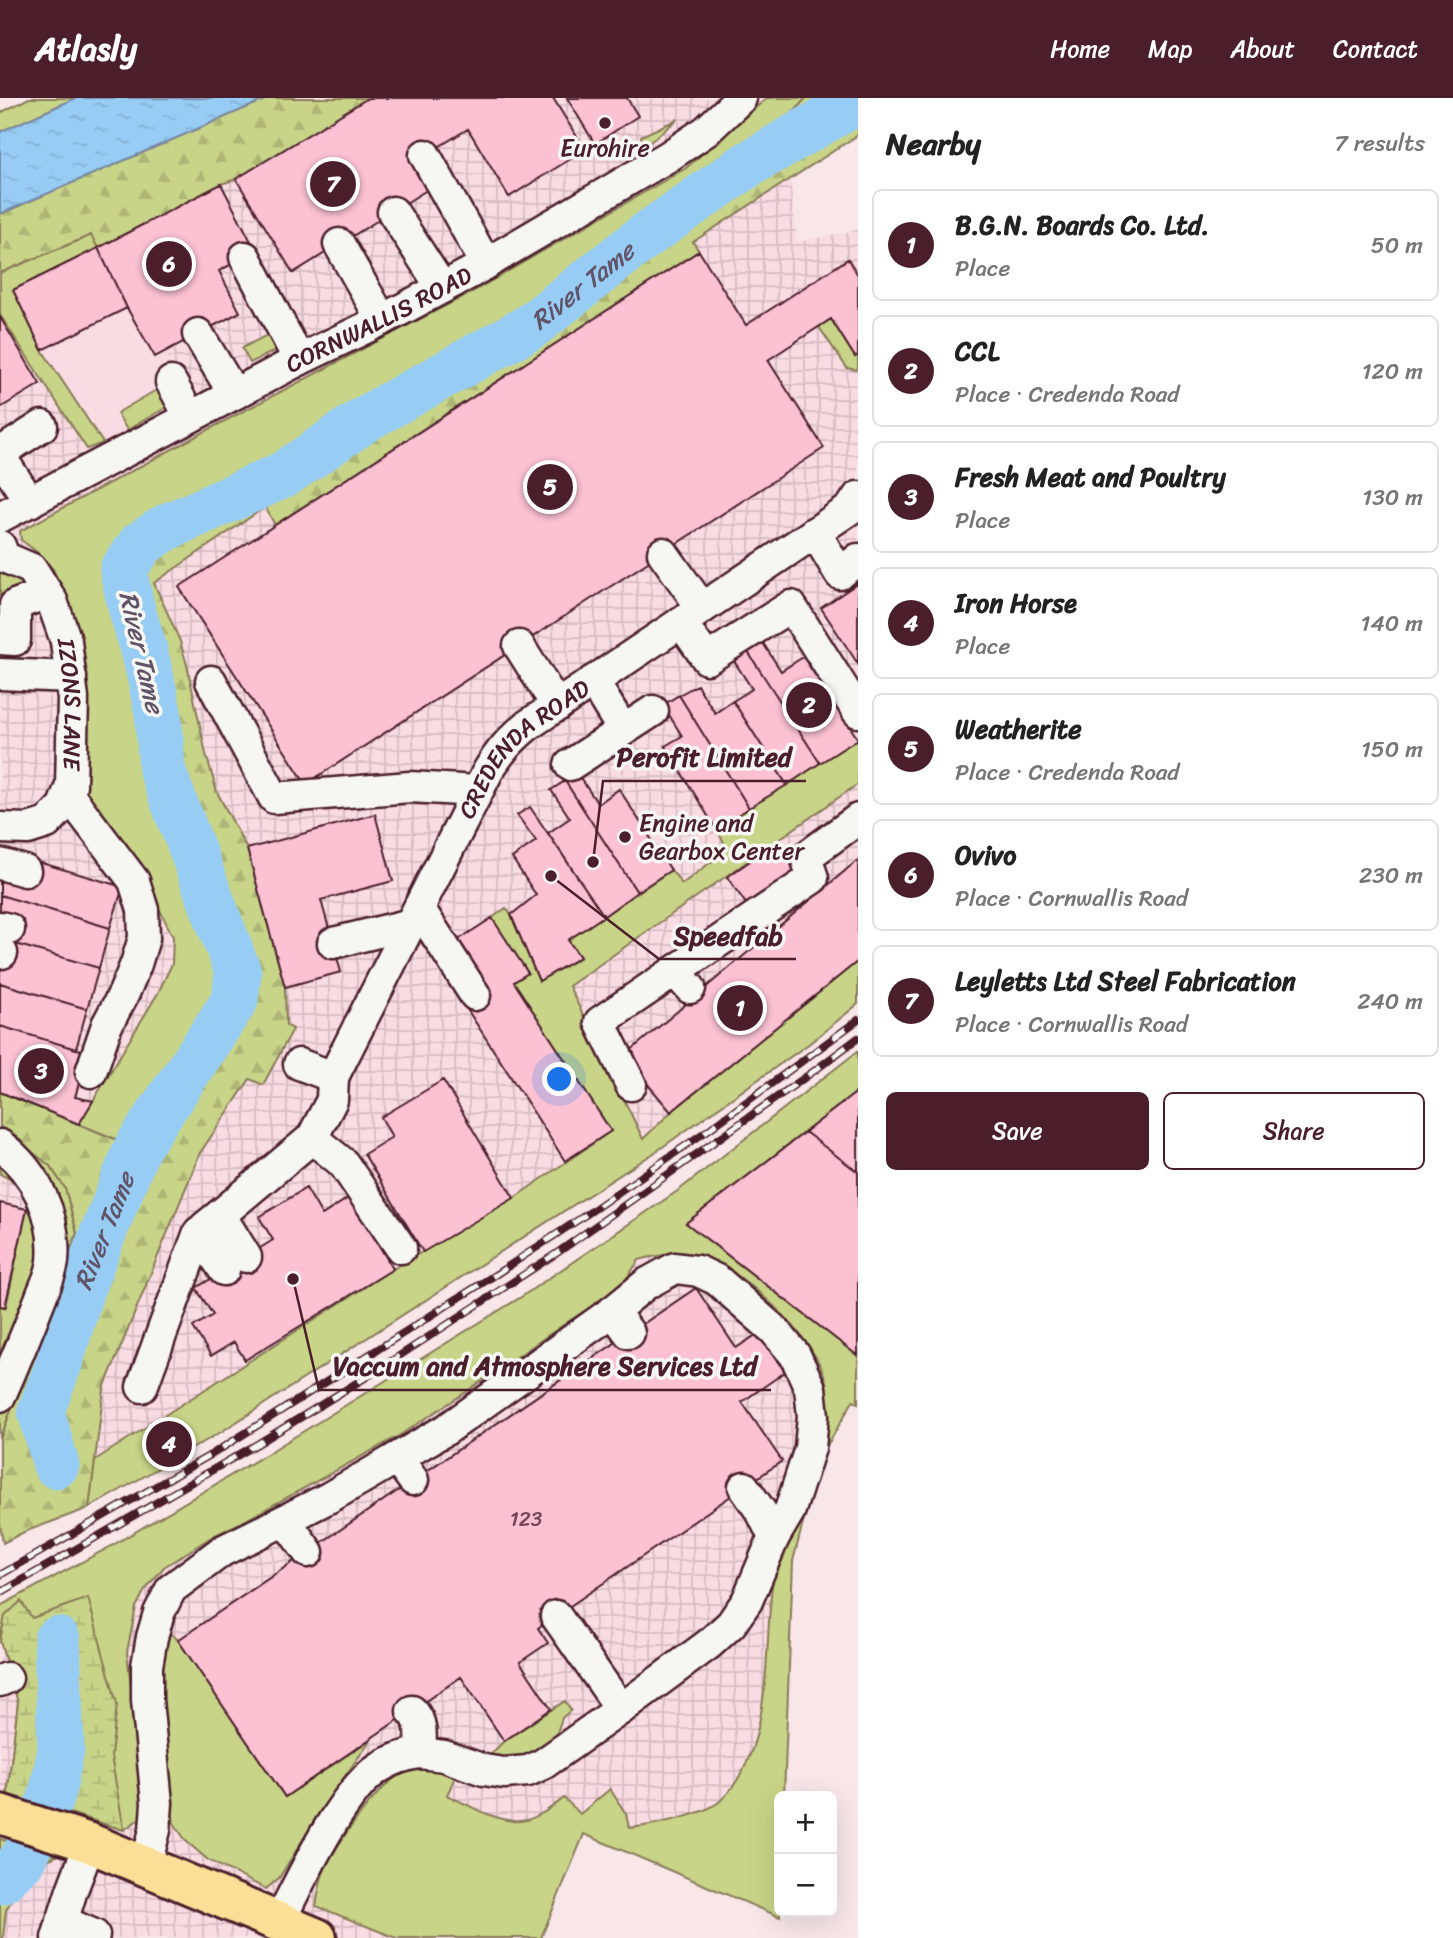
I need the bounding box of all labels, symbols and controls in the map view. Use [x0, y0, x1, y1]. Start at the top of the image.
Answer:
text: Atlasly [35, 20, 137, 78]
text: Home [1050, 28, 1110, 70]
text: Map [1148, 28, 1192, 70]
text: About [1230, 28, 1295, 70]
text: Contact [1333, 28, 1418, 70]
marker: Eurohire [597, 115, 613, 131]
text: Nearby [886, 117, 981, 171]
text: 7 results [1335, 123, 1425, 164]
place label: Eurohire [560, 127, 650, 169]
pin: 7 [310, 158, 356, 210]
text: B.G.N. Boards Co. Ltd. [955, 202, 1209, 248]
text: 1 [906, 225, 916, 266]
text: 50 m [1371, 225, 1423, 266]
water label: River Tame [520, 228, 647, 342]
pin: 6 [146, 238, 192, 290]
text: Place [955, 248, 1010, 289]
street label: CORNWALLIS ROAD [277, 254, 480, 385]
text: CCL [955, 328, 999, 374]
text: 2 [904, 351, 918, 392]
text: 120 m [1362, 351, 1423, 392]
text: Place · Credenda Road [955, 374, 1179, 415]
text: Fresh Meat and Poultry [955, 454, 1226, 500]
pin: 5 [527, 461, 573, 513]
text: 3 [905, 477, 917, 518]
text: 130 m [1362, 477, 1423, 518]
text: Place [955, 500, 1010, 541]
text: Iron Horse [955, 580, 1077, 626]
water label: River Tame [106, 587, 179, 720]
text: 4 [904, 603, 918, 644]
text: 140 m [1361, 603, 1423, 644]
text: Place [955, 626, 1010, 667]
street label: IZONS LANE [45, 635, 94, 773]
street label: CREDENDA ROAD [446, 668, 599, 826]
pin: 2 [786, 679, 832, 731]
text: Weatherite [955, 706, 1082, 752]
text: 5 [904, 729, 918, 770]
text: 150 m [1361, 729, 1423, 770]
callout: Perofit Limited [603, 734, 806, 781]
text: Perofit Limited [616, 734, 794, 780]
text: Place · Credenda Road [955, 752, 1179, 793]
place label: Engine and Gearbox Center [639, 802, 805, 872]
marker: Engine and Gearbox Center [617, 829, 633, 845]
text: Ovivo [955, 832, 1016, 878]
text: 6 [904, 855, 918, 896]
text: 230 m [1359, 855, 1423, 896]
text: Place · Cornwallis Road [955, 878, 1188, 919]
callout: Speedfab [659, 912, 796, 959]
text: Speedfab [672, 913, 783, 959]
text: Leyletts Ltd Steel Fabrication [955, 958, 1296, 1004]
text: 7 [904, 981, 918, 1022]
text: 240 m [1357, 981, 1423, 1022]
pin: 1 [717, 982, 763, 1034]
text: Place · Cornwallis Road [955, 1004, 1188, 1045]
pin: 3 [18, 1045, 64, 1097]
your location [542, 1062, 576, 1096]
button: Save [886, 1092, 1149, 1170]
button: Share [1163, 1092, 1425, 1170]
water label: River Tame [60, 1163, 149, 1297]
callout: Vaccum and Atmosphere Services Ltd [319, 1343, 771, 1390]
text: Vaccum and Atmosphere Services Ltd [333, 1343, 759, 1389]
pin: 4 [146, 1418, 192, 1470]
house number: 123 [510, 1500, 543, 1538]
map controls [774, 1791, 837, 1917]
button: + [774, 1791, 837, 1854]
button: − [774, 1854, 837, 1917]

